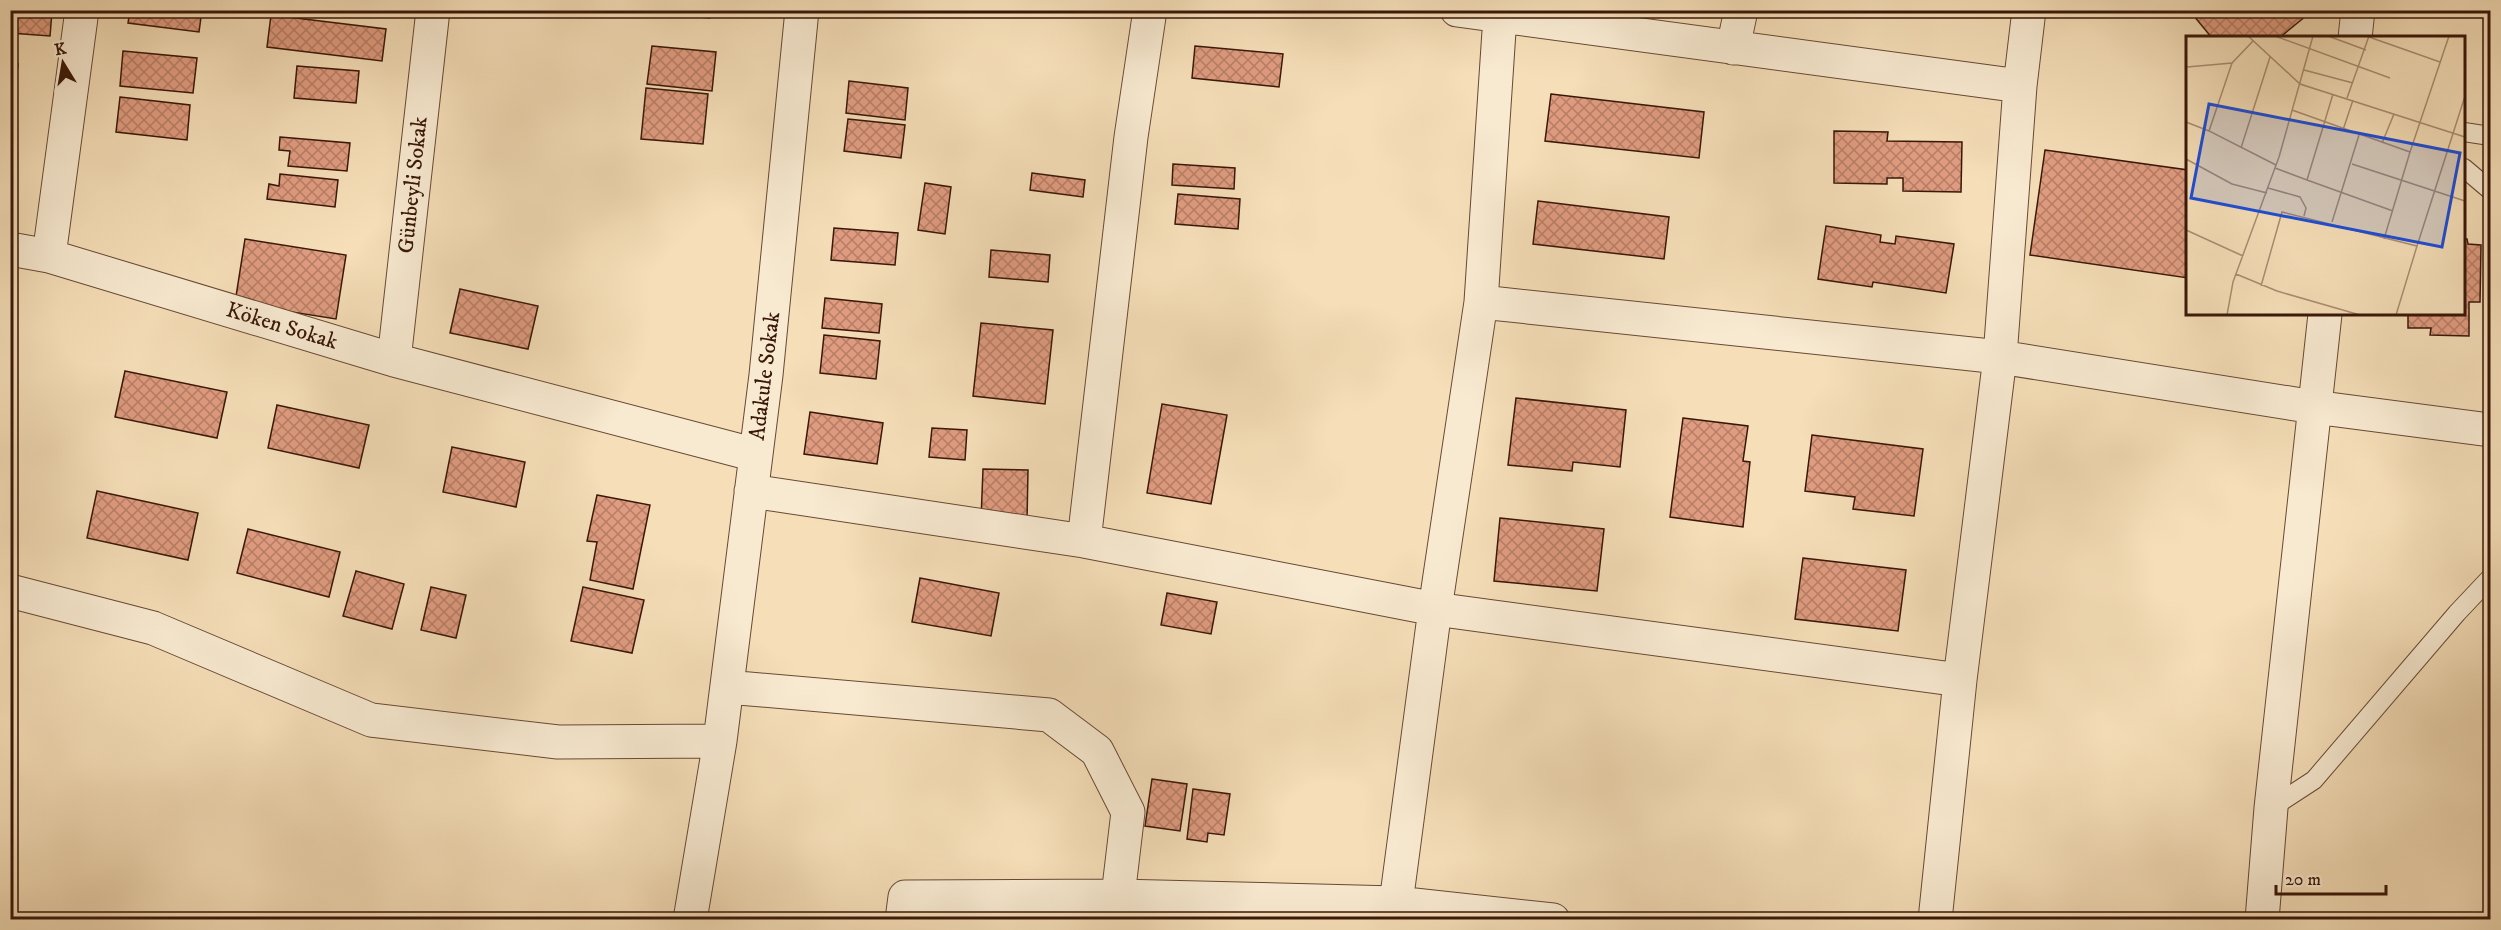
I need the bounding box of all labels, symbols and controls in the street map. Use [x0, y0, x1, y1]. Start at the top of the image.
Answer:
north arrow [33, 33, 93, 93]
inset map [2186, 36, 2465, 315]
text: K [53, 38, 68, 60]
street label: Günbeyli Sokak [392, 115, 434, 255]
street label: Köken Sokak [223, 296, 341, 356]
street label: Adakule Sokak [744, 310, 786, 442]
scale bar [2276, 858, 2386, 896]
text: 20 m [2285, 869, 2321, 891]

